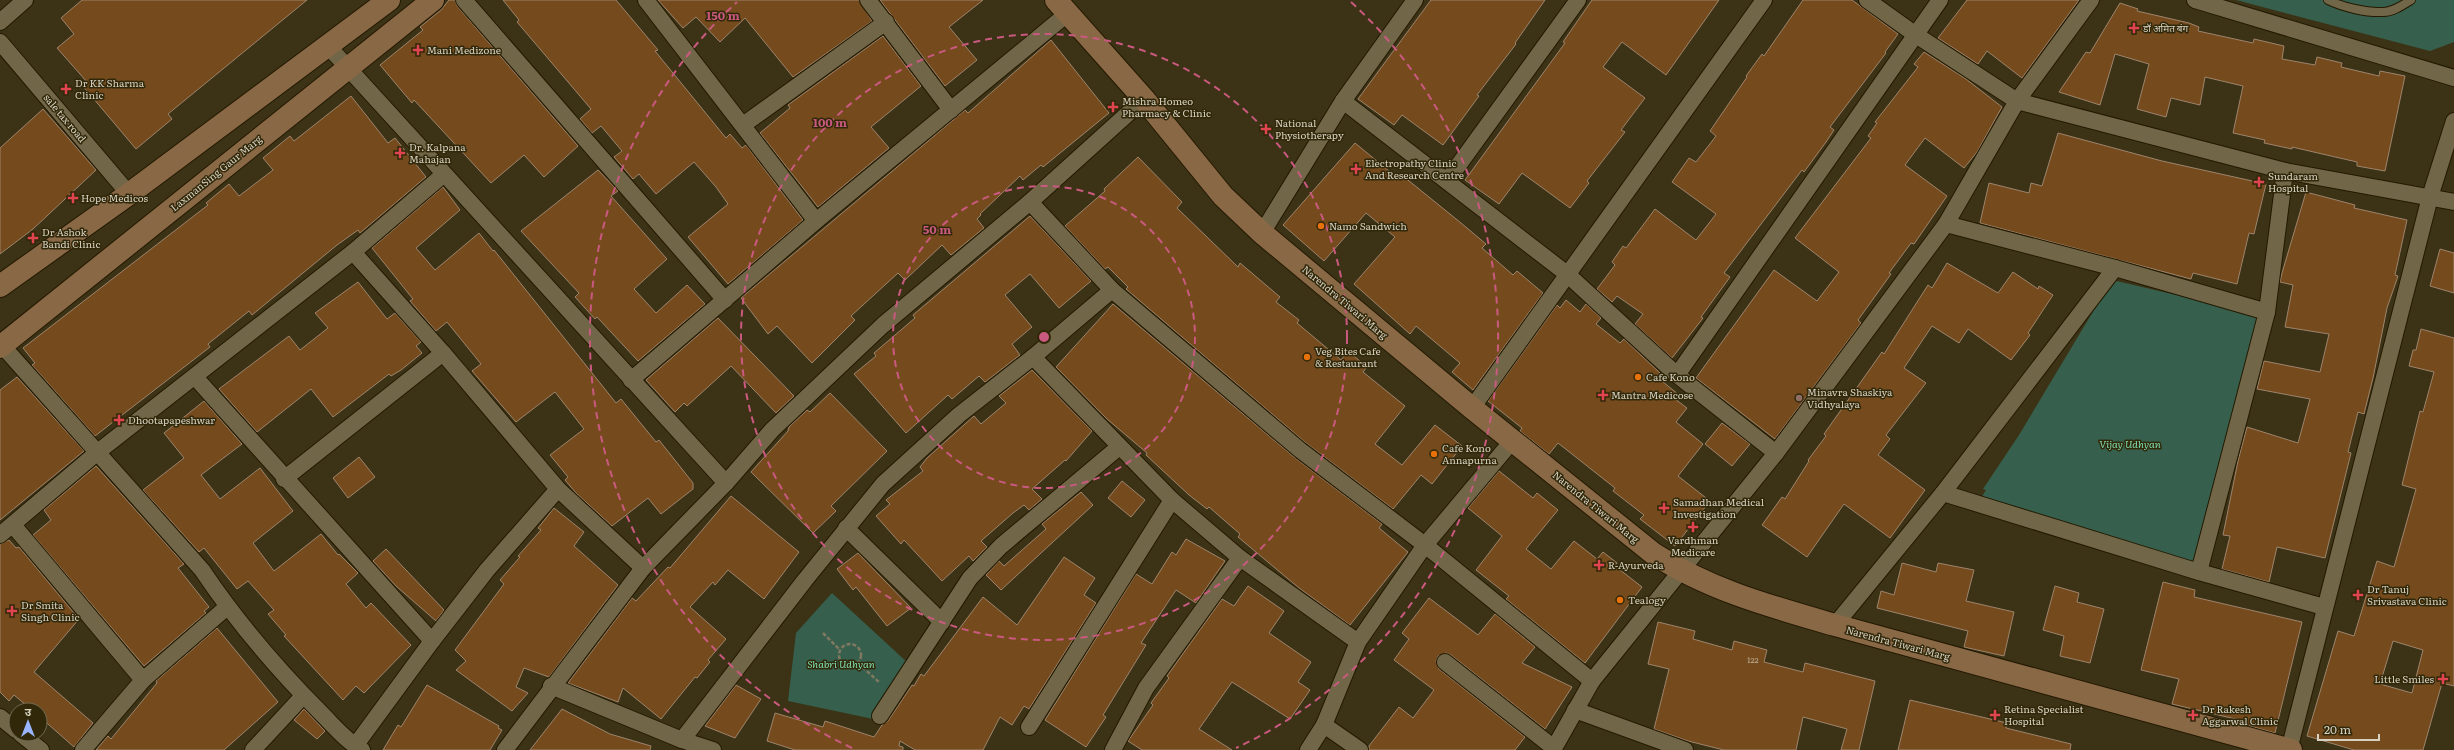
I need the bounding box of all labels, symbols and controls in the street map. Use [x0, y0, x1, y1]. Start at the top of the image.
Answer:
text: 150 m [706, 6, 740, 24]
place label: डॉ अमित बंग [2142, 20, 2189, 35]
marker: डॉ अमित बंग [2128, 22, 2140, 34]
place label: Mani Medizone [427, 42, 501, 57]
marker: Mani Medizone [412, 44, 424, 56]
place label: Dr KK Sharma Clinic [75, 75, 145, 102]
marker: Dr KK Sharma Clinic [60, 83, 72, 95]
street label: sale tax road [41, 90, 90, 145]
place label: Mishra Homeo Pharmacy & Clinic [1122, 93, 1211, 120]
marker: Mishra Homeo Pharmacy & Clinic [1107, 101, 1119, 113]
text: 100 m [813, 113, 847, 131]
place label: National Physiotherapy [1275, 115, 1344, 142]
marker: National Physiotherapy [1260, 123, 1272, 135]
street label: LaxmanSing Gaur Marg [167, 131, 265, 214]
place label: Dr. Kalpana Mahajan [409, 139, 466, 166]
marker: Dr. Kalpana Mahajan [394, 147, 406, 159]
place label: Electropathy Clinic And Research Centre [1365, 155, 1464, 182]
marker: Electropathy Clinic And Research Centre [1350, 163, 1362, 175]
place label: Sundaram Hospital [2268, 168, 2318, 195]
marker: Sundaram Hospital [2253, 176, 2265, 188]
place label: Hope Medicos [81, 190, 149, 205]
marker: Hope Medicos [68, 193, 78, 203]
place label: Namo Sandwich [1329, 218, 1407, 233]
text: 50 m [923, 220, 951, 238]
marker: Namo Sandwich [1316, 221, 1326, 231]
place label: Dr Ashok Bandi Clinic [42, 224, 100, 251]
marker: Dr Ashok Bandi Clinic [27, 232, 39, 244]
street label: Narendra Tiwari Marg [1299, 261, 1392, 342]
centre of rings [1037, 330, 1051, 344]
place label: Veg Bites Cafe & Restaurant [1315, 343, 1381, 370]
marker: Veg Bites Cafe & Restaurant [1302, 352, 1312, 362]
place label: Cafe Kono [1646, 369, 1695, 384]
marker: Cafe Kono [1633, 372, 1643, 382]
place label: Minavra Shaskiya Vidhyalaya [1807, 384, 1893, 411]
place label: Mantra Medicose [1611, 387, 1693, 402]
marker: Mantra Medicose [1598, 390, 1608, 400]
marker: Minavra Shaskiya Vidhyalaya [1794, 393, 1804, 403]
place label: Dhootapapeshwar [128, 412, 215, 427]
marker: Dhootapapeshwar [113, 414, 125, 426]
park label: Vijay Udhyan [2099, 436, 2161, 451]
place label: Cafe Kono Annapurna [1442, 440, 1497, 467]
marker: Cafe Kono Annapurna [1429, 449, 1439, 459]
street label: Narendra Tiwari Marg [1550, 467, 1643, 546]
place label: Samadhan Medical Investigation [1673, 494, 1765, 521]
marker: Samadhan Medical Investigation [1658, 502, 1670, 514]
marker: Vardhman Medicare [1687, 521, 1699, 533]
place label: Vardhman Medicare [1668, 532, 1719, 559]
place label: R-Ayurveda [1608, 557, 1664, 572]
marker: R-Ayurveda [1593, 559, 1605, 571]
place label: Dr Tanuj Srivastava Clinic [2367, 581, 2447, 608]
marker: Dr Tanuj Srivastava Clinic [2352, 589, 2364, 601]
place label: Tealogy [1628, 592, 1666, 607]
marker: Tealogy [1615, 595, 1625, 605]
place label: Dr Smita Singh Clinic [21, 597, 80, 624]
marker: Dr Smita Singh Clinic [6, 605, 18, 617]
street label: Narendra Tiwari Marg [1844, 621, 1952, 664]
house number: 122 [1747, 654, 1759, 665]
park label: Shabri Udhyan [807, 656, 875, 671]
place label: Little Smiles [2374, 671, 2434, 686]
marker: Little Smiles [2437, 673, 2449, 685]
place label: Retina Specialist Hospital [2004, 701, 2084, 728]
place label: Dr Rakesh Aggarwal Clinic [2202, 701, 2278, 728]
north arrow [8, 702, 48, 742]
text: उ [25, 703, 32, 719]
marker: Retina Specialist Hospital [1989, 709, 2001, 721]
marker: Dr Rakesh Aggarwal Clinic [2187, 709, 2199, 721]
scale bar [2318, 716, 2379, 742]
text: 20 m [2324, 720, 2351, 738]

